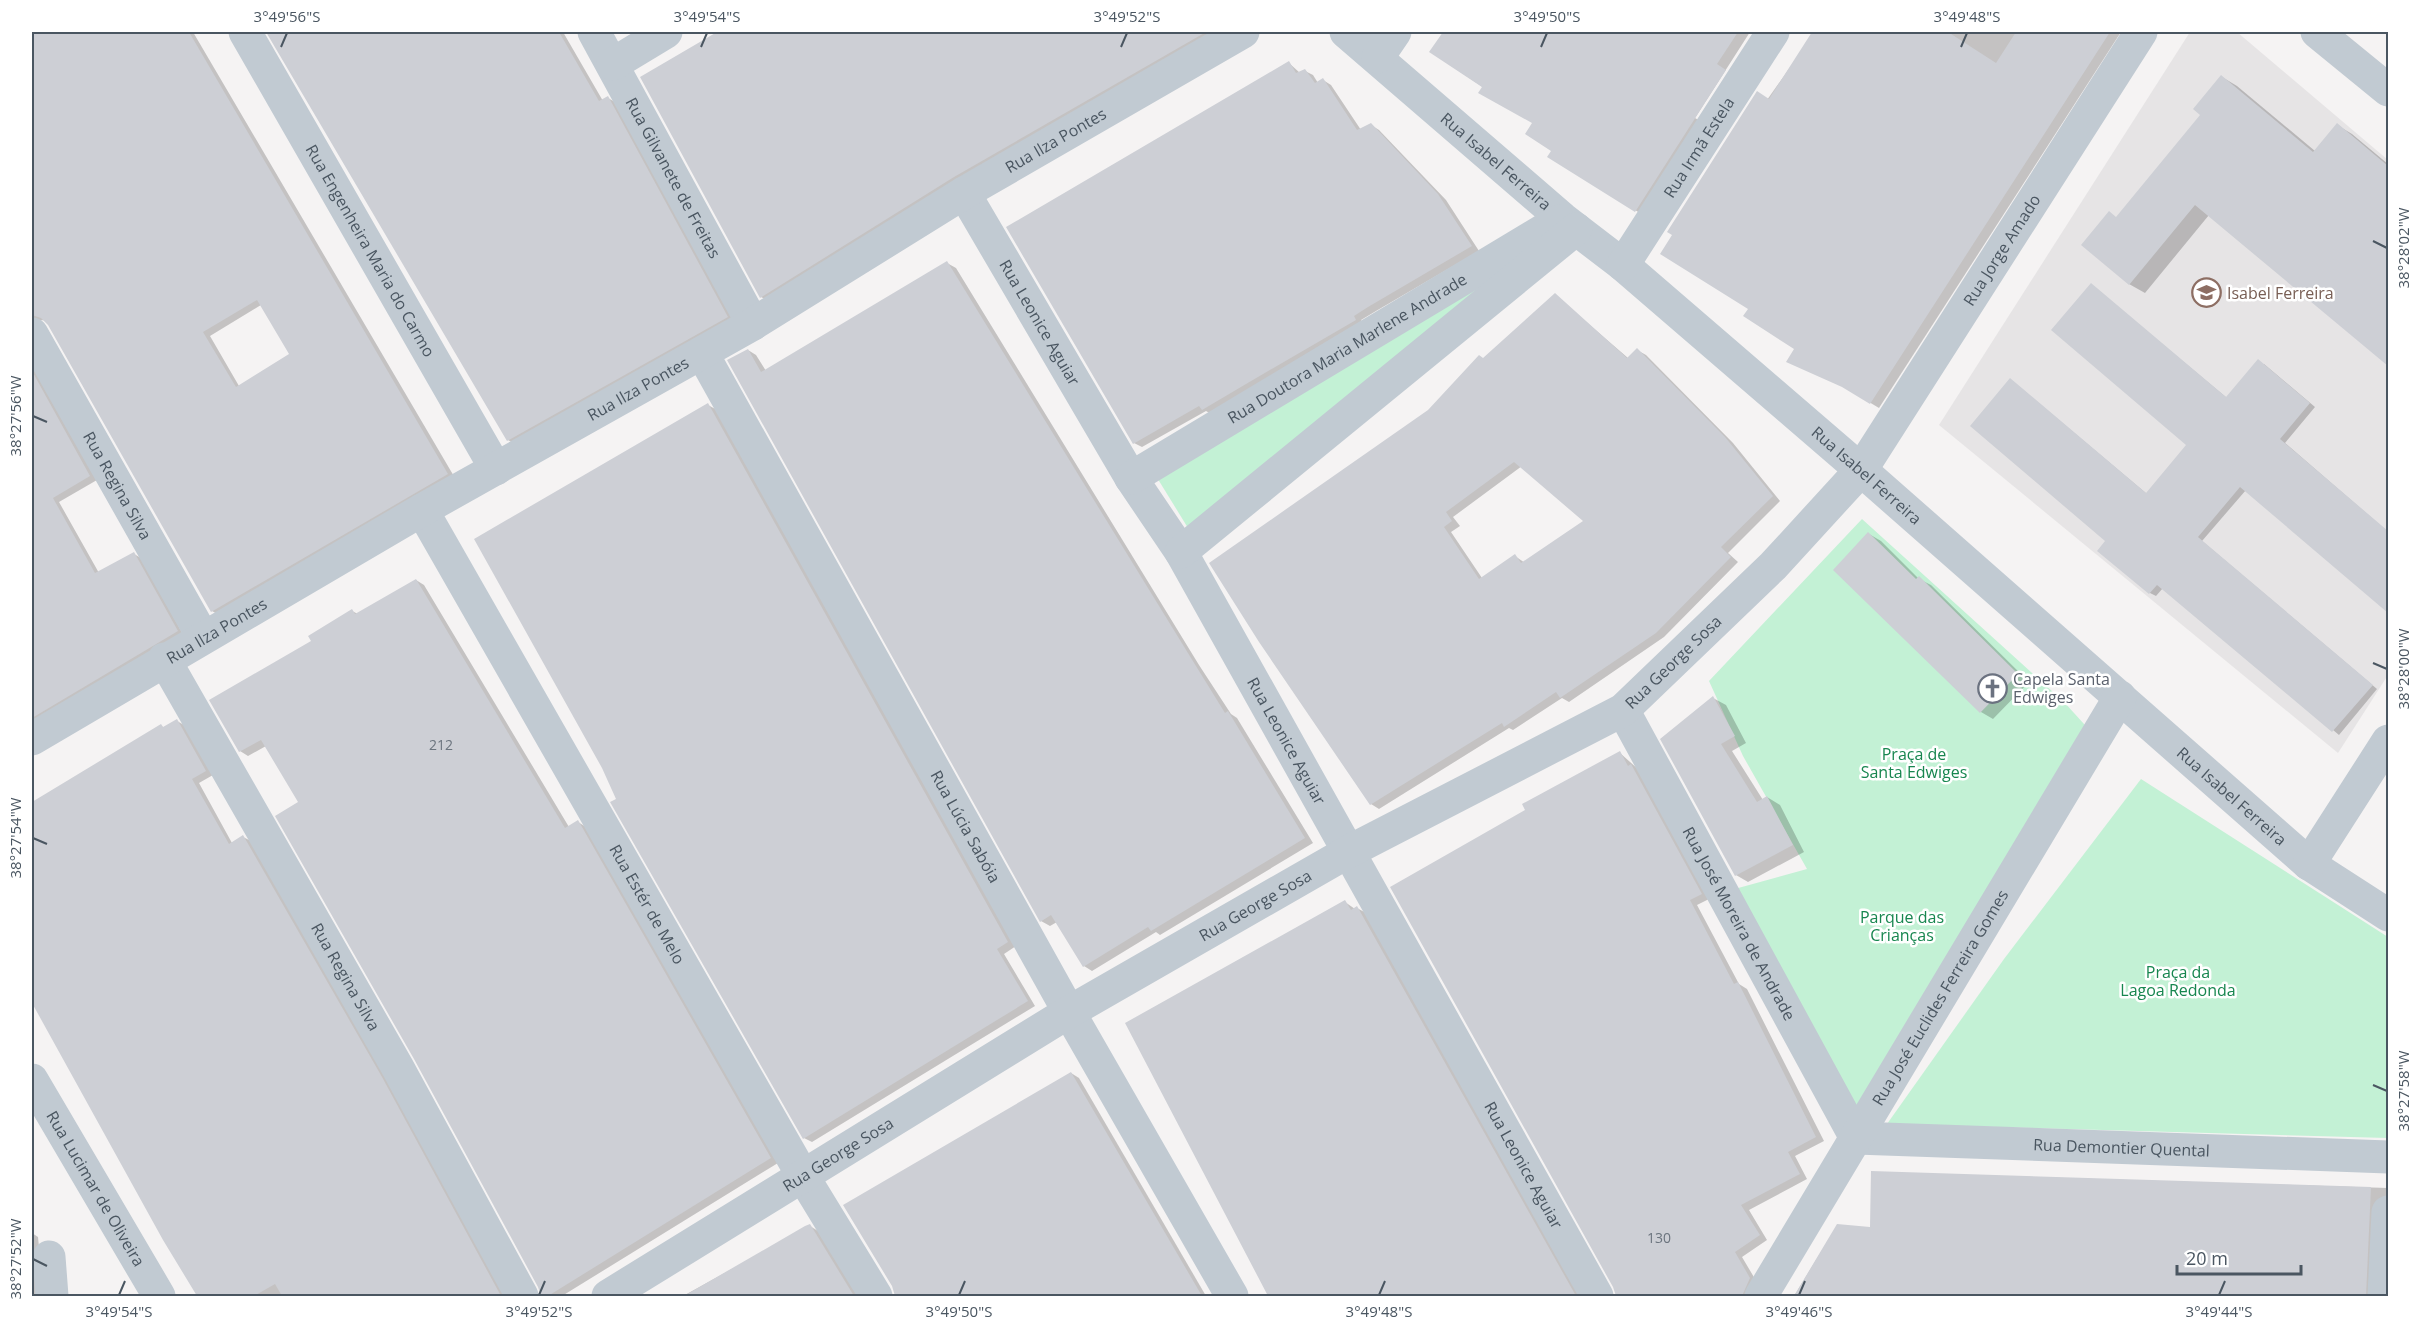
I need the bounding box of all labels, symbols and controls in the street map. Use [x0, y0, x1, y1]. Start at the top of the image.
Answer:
text: 3°49'56"S [254, 6, 320, 26]
text: 3°49'54"S [674, 6, 740, 26]
text: 3°49'52"S [1094, 6, 1160, 26]
text: 3°49'50"S [1514, 6, 1580, 26]
text: 3°49'48"S [1934, 6, 2000, 26]
street label: Rua Gilvanete de Freitas [621, 93, 726, 262]
street label: Rua Irmã Estela [1658, 93, 1739, 202]
street label: Rua Ilza Pontes [1001, 102, 1110, 178]
street label: Rua Isabel Ferreira [1436, 107, 1556, 215]
street label: Rua Engenheira Maria do Carmo [301, 140, 440, 361]
street label: Rua Jorge Amado [1958, 190, 2046, 310]
text: 38°28'02"W [2393, 207, 2413, 289]
street label: Rua Leonice Aguiar [994, 255, 1086, 390]
street label: Rua Doutora Maria Marlene Andrade [1223, 268, 1471, 429]
school or university icon: Isabel Ferreira [2190, 277, 2222, 309]
place label: Isabel Ferreira [2227, 282, 2334, 304]
street label: Rua Ilza Pontes [583, 351, 693, 426]
text: 38°27'56"W [5, 375, 25, 457]
street label: Rua Isabel Ferreira [1807, 421, 1927, 529]
street label: Rua Regina Silva [78, 427, 157, 544]
street label: Rua Ilza Pontes [162, 593, 271, 669]
street label: Rua George Sosa [1620, 610, 1726, 714]
text: 38°28'00"W [2393, 628, 2413, 710]
place label: Capela Santa Edwiges [2013, 668, 2110, 708]
church icon: Capela Santa Edwiges [1976, 672, 2008, 704]
street label: Rua Leonice Aguiar [1242, 673, 1331, 809]
house number: 212 [429, 735, 453, 754]
street label: Rua Isabel Ferreira [2172, 742, 2291, 850]
park label: Praça de Santa Edwiges [1861, 743, 1967, 783]
street label: Rua Lúcia Sabóia [926, 766, 1006, 887]
text: 38°27'54"W [5, 797, 25, 879]
street label: Rua José Moreira de Andrade [1678, 823, 1801, 1024]
street label: Rua Estér de Melo [604, 840, 690, 968]
street label: Rua George Sosa [1195, 864, 1315, 946]
street label: Rua José Euclides Ferreira Gomes [1867, 885, 2013, 1110]
park label: Parque das Crianças [1860, 906, 1944, 946]
street label: Rua Regina Silva [306, 919, 385, 1035]
park label: Praça da Lagoa Redonda [2120, 961, 2236, 1001]
text: 38°27'58"W [2393, 1050, 2413, 1132]
street label: Rua Leonice Aguiar [1479, 1097, 1568, 1233]
street label: Rua Lucimar de Oliveira [42, 1107, 150, 1270]
street label: Rua George Sosa [778, 1112, 897, 1197]
street label: Rua Demontier Quental [2033, 1133, 2210, 1162]
text: 38°27'52"W [5, 1218, 25, 1300]
house number: 130 [1647, 1228, 1671, 1247]
scale bar [2177, 1238, 2302, 1276]
text: 20 m [2186, 1246, 2228, 1270]
text: 3°49'54"S [86, 1301, 152, 1321]
text: 3°49'52"S [506, 1301, 572, 1321]
text: 3°49'50"S [926, 1301, 992, 1321]
text: 3°49'48"S [1346, 1301, 1412, 1321]
text: 3°49'46"S [1766, 1301, 1832, 1321]
text: 3°49'44"S [2186, 1301, 2252, 1321]

